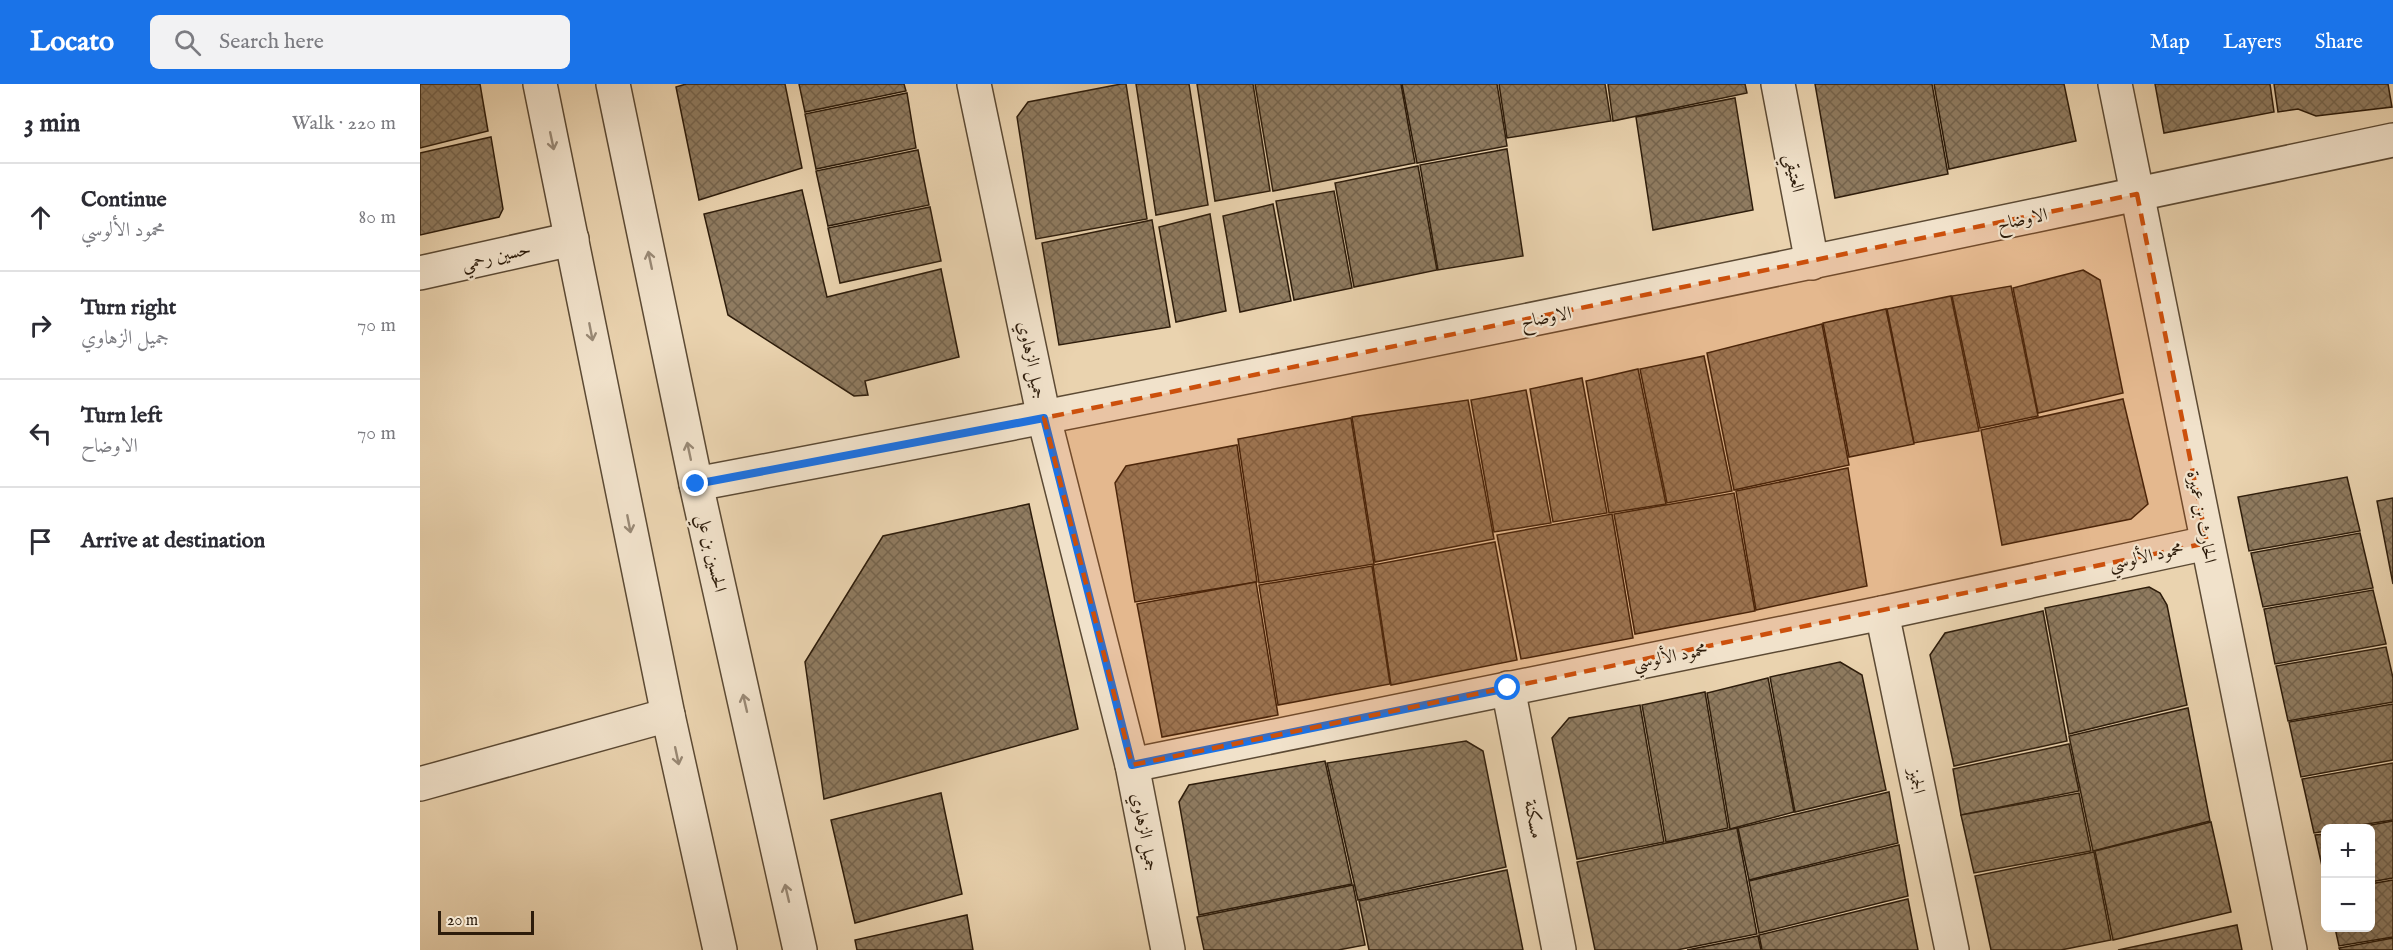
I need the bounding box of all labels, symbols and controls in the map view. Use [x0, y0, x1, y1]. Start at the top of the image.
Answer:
search box [150, 15, 570, 69]
text: Locato [30, 25, 114, 60]
icon: search [171, 26, 204, 59]
text: Search here [219, 28, 324, 56]
text: Map [2150, 29, 2190, 56]
text: Layers [2223, 29, 2282, 56]
text: Share [2315, 29, 2363, 56]
text: 3 min [24, 107, 80, 140]
text: Walk · 220 m [292, 111, 396, 136]
one-way arrow [547, 131, 558, 151]
street label: العتيقي [1774, 152, 1809, 195]
text: Continue [81, 186, 167, 214]
icon: ahead [24, 201, 57, 234]
street label: الاوضاح [1995, 204, 2050, 240]
text: 80 m [359, 205, 396, 230]
text: محمود الألوسي [81, 218, 165, 243]
street label: حسين رحمي [459, 238, 534, 280]
one-way arrow [643, 250, 655, 269]
text: Turn right [81, 294, 176, 322]
street label: الاوضاح [1519, 302, 1574, 338]
icon: right [24, 309, 57, 342]
text: 70 m [357, 313, 396, 338]
street label: جميل الزهاوي [1009, 319, 1050, 402]
one-way arrow [586, 322, 597, 342]
text: جميل الزهاوي [81, 326, 169, 351]
text: Turn left [81, 402, 163, 430]
icon: left [24, 417, 57, 450]
text: 70 m [357, 421, 396, 446]
text: الاوضاح [81, 434, 138, 459]
one-way arrow [683, 441, 695, 460]
street label: الحارث بن عميرة [2180, 469, 2221, 566]
route end [682, 470, 708, 496]
street label: الحسين بن علي [686, 512, 731, 596]
one-way arrow [624, 513, 635, 533]
icon: arrive [24, 525, 57, 558]
text: Arrive at destination [81, 527, 265, 555]
street label: محمود الألوسي [2106, 535, 2186, 580]
street label: محمود الألوسي [1630, 636, 1710, 680]
route start [1494, 674, 1520, 700]
one-way arrow [739, 693, 750, 713]
one-way arrow [671, 746, 683, 765]
street label: الجميز [1901, 765, 1929, 796]
street label: جميل الزهاوي [1123, 791, 1162, 874]
street label: مسكنة [1518, 798, 1548, 841]
map controls [2321, 824, 2375, 932]
button: + [2321, 824, 2375, 878]
button: − [2321, 878, 2375, 932]
one-way arrow [781, 884, 793, 903]
scale bar [438, 908, 534, 936]
text: 20 m [447, 911, 478, 931]

